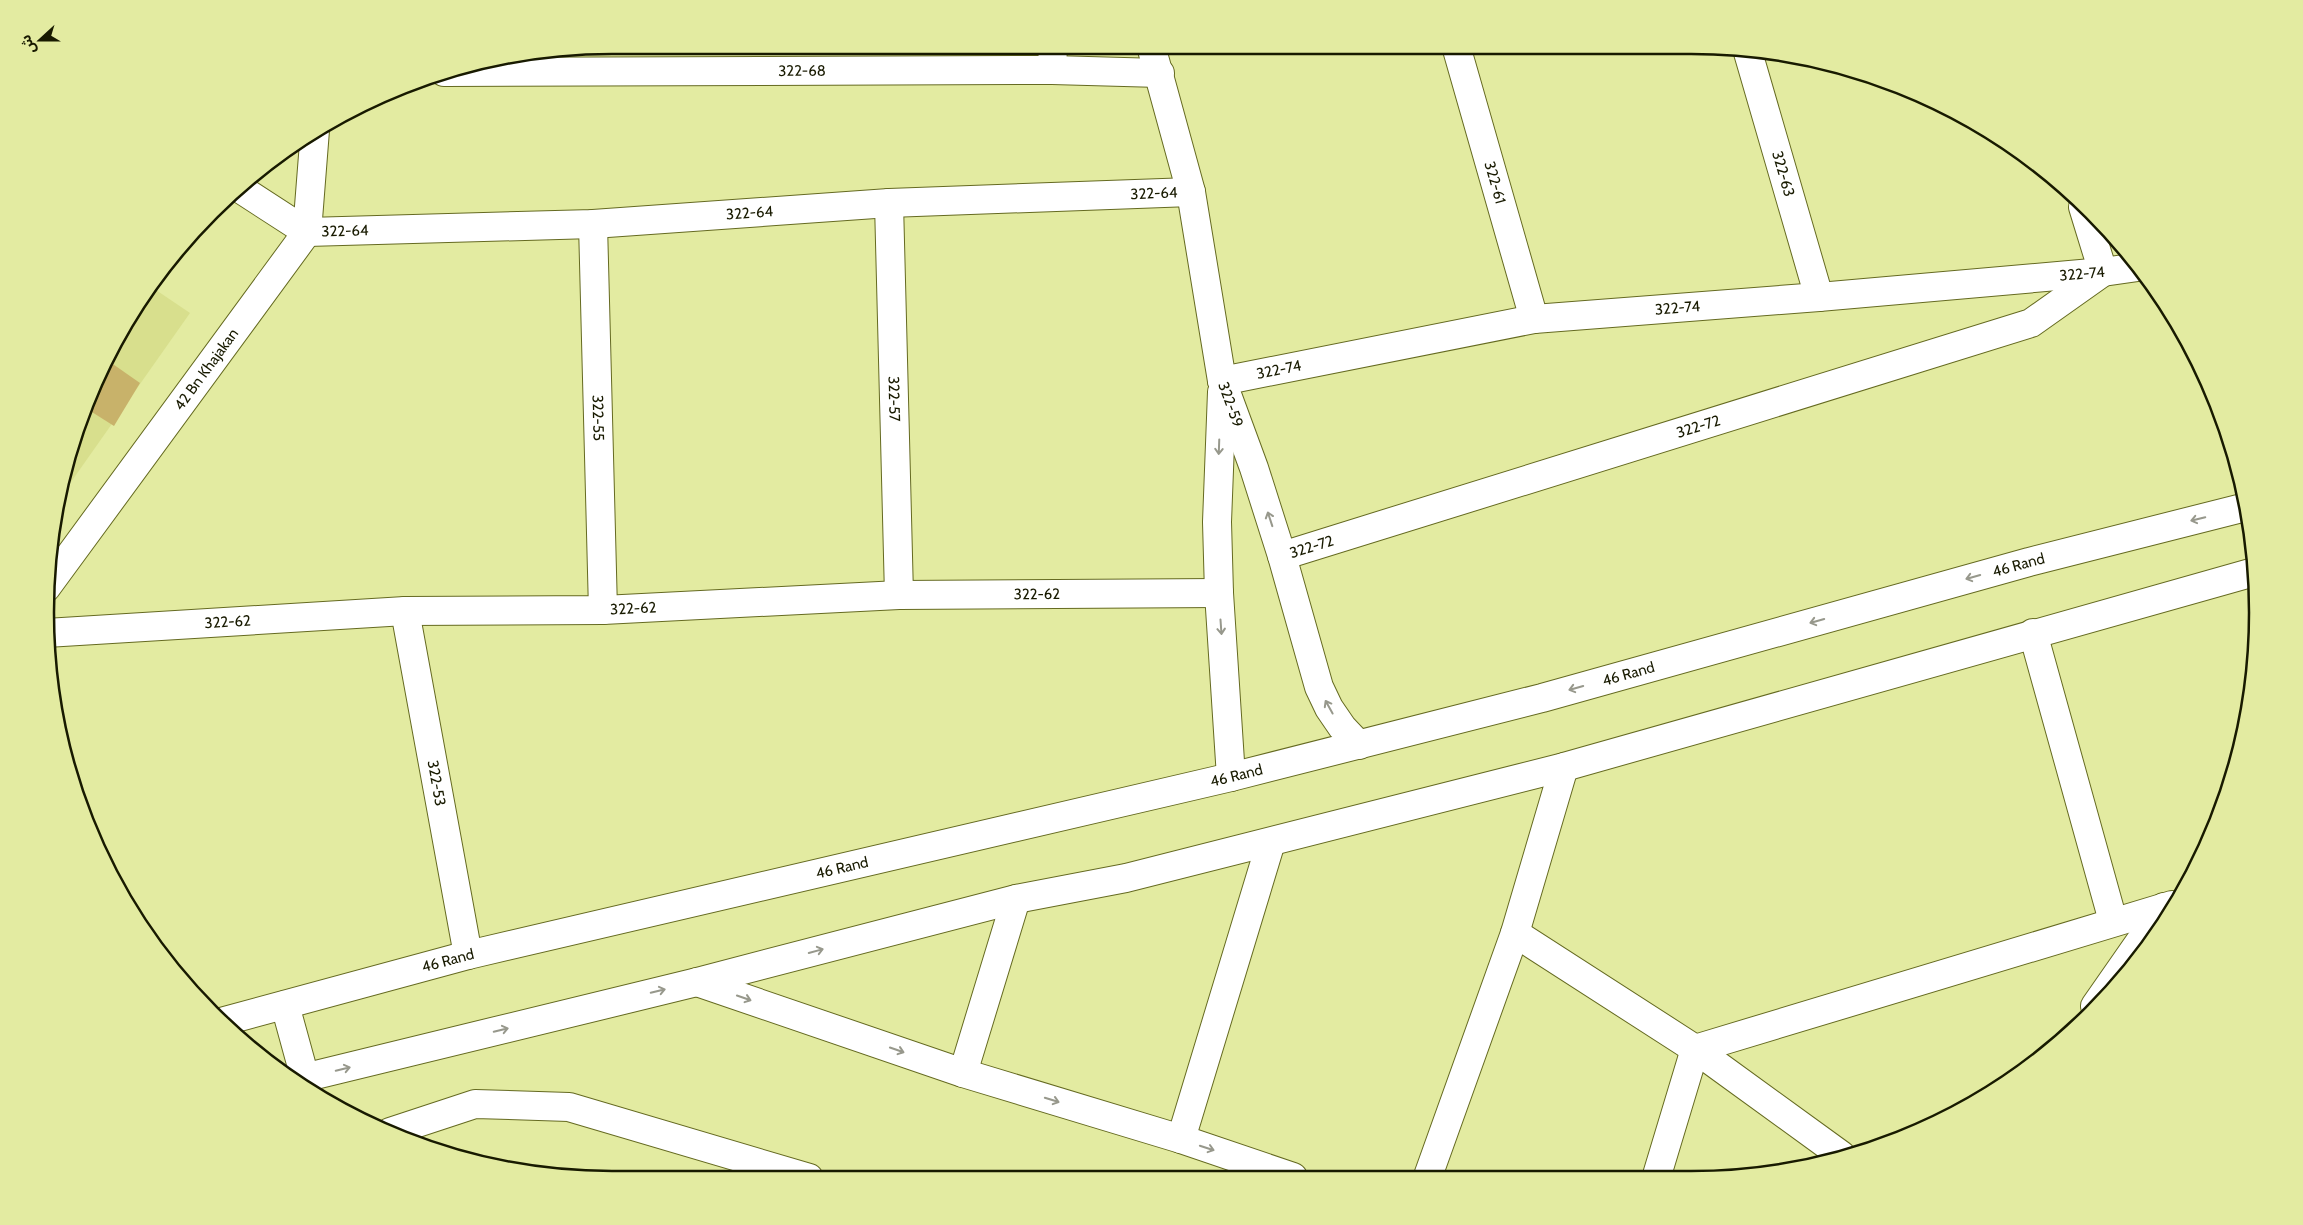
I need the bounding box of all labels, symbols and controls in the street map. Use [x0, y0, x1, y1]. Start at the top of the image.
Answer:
north arrow [15, 15, 65, 65]
text: ش [16, 32, 40, 57]
street label: 322-68 [778, 62, 826, 80]
street label: 322-63 [1768, 149, 1798, 199]
street label: 322-61 [1480, 159, 1510, 206]
street label: 322-64 [1130, 183, 1178, 203]
street label: 322-64 [725, 202, 774, 224]
street label: 322-64 [321, 221, 369, 241]
street label: 322-74 [2059, 263, 2106, 285]
street label: 322-74 [1654, 297, 1701, 319]
street label: 42 Bn Khajakan [170, 325, 242, 414]
street label: 322-74 [1255, 356, 1303, 383]
street label: 322-57 [884, 376, 904, 422]
street label: 322-59 [1214, 380, 1247, 430]
street label: 322-55 [588, 395, 608, 441]
street label: 322-72 [1674, 411, 1723, 442]
one-way arrow [1214, 438, 1224, 455]
one-way arrow [1265, 511, 1274, 527]
one-way arrow [2191, 514, 2207, 524]
street label: 322-72 [1287, 531, 1336, 562]
street label: 46 Rand [1990, 549, 2047, 581]
one-way arrow [1966, 573, 1982, 583]
street label: 322-62 [1014, 585, 1060, 603]
street label: 322-62 [610, 598, 657, 619]
street label: 322-62 [204, 611, 252, 632]
one-way arrow [1809, 617, 1825, 626]
one-way arrow [1216, 619, 1226, 635]
street label: 46 Rand [1600, 658, 1657, 690]
one-way arrow [1569, 684, 1585, 694]
one-way arrow [1324, 699, 1334, 714]
street label: 322-53 [424, 759, 450, 808]
street label: 46 Rand [1208, 760, 1265, 791]
street label: 46 Rand [814, 853, 870, 883]
street label: 46 Rand [420, 945, 476, 976]
one-way arrow [807, 946, 823, 955]
one-way arrow [650, 986, 666, 995]
one-way arrow [735, 993, 751, 1003]
one-way arrow [492, 1025, 508, 1034]
one-way arrow [889, 1046, 905, 1055]
one-way arrow [334, 1064, 350, 1073]
one-way arrow [1044, 1095, 1060, 1105]
one-way arrow [1199, 1144, 1214, 1153]

